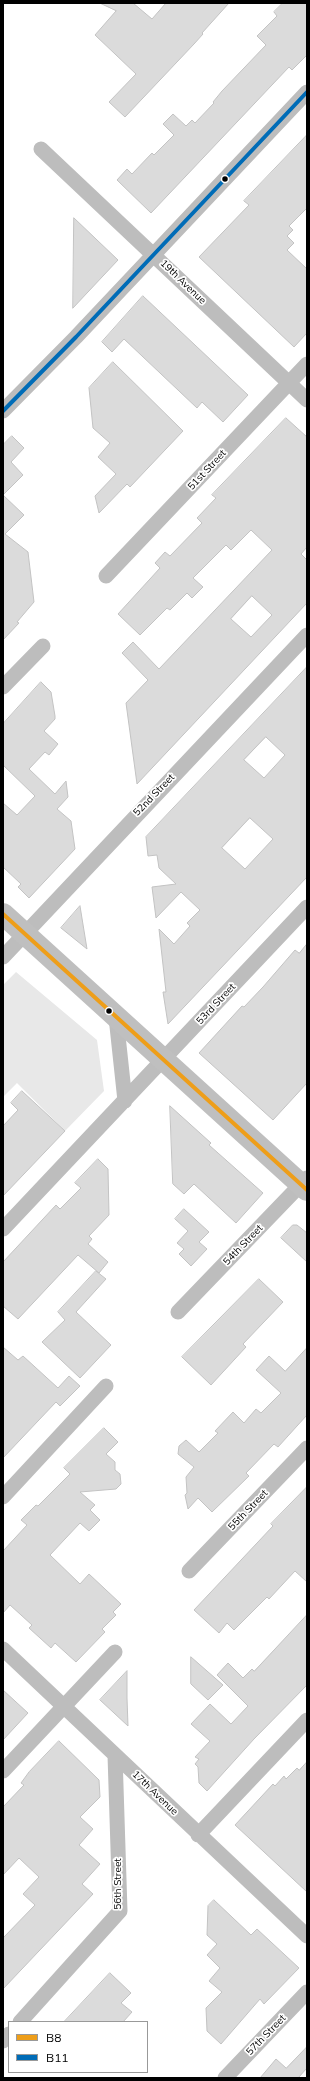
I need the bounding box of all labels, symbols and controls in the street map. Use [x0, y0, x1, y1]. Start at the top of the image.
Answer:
unlabelled marker [220, 174, 230, 184]
street label: 19th Avenue [158, 257, 208, 307]
street label: 51st Street [185, 447, 229, 493]
street label: 52nd Street [131, 771, 177, 819]
street label: 53rd Street [194, 981, 238, 1027]
unlabelled marker [104, 1006, 114, 1016]
street label: 54th Street [221, 1222, 265, 1268]
street label: 55th Street [226, 1487, 270, 1533]
street label: 17th Avenue [130, 1768, 180, 1818]
street label: 56th Street [112, 1858, 124, 1910]
street label: 57th Street [244, 2012, 288, 2058]
legend [8, 2021, 148, 2073]
text: B8 [46, 2030, 61, 2045]
text: B11 [46, 2050, 69, 2065]

